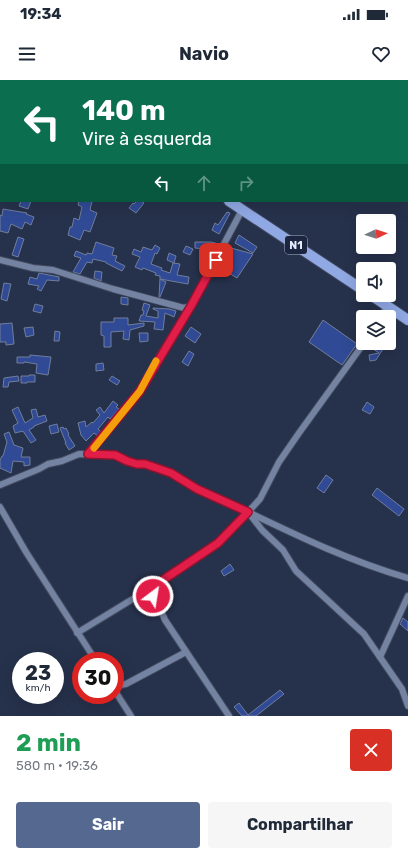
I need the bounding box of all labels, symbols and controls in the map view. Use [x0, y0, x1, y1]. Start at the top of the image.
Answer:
text: 19:34 [20, 5, 62, 23]
icon: menu [16, 43, 38, 65]
text: Navio [179, 43, 229, 65]
icon: heart [370, 43, 392, 65]
text: 140 m [82, 94, 166, 127]
icon: left [16, 96, 68, 148]
text: Vire à esquerda [82, 128, 212, 150]
icon: left [151, 172, 173, 194]
icon: ahead [193, 172, 215, 194]
icon: right [235, 172, 257, 194]
north arrow [356, 214, 396, 254]
map controls [356, 214, 396, 350]
road number: N1 [285, 236, 307, 254]
pin [199, 243, 233, 277]
icon: arrive [205, 249, 227, 271]
button: sound [356, 262, 396, 302]
button: layers [356, 310, 396, 350]
position arrow [132, 575, 174, 617]
speed limit sign: 30 [72, 652, 124, 704]
text: 23 [25, 661, 51, 685]
text: km/h [26, 682, 50, 694]
text: 2 min [16, 729, 81, 757]
button: close [350, 729, 392, 771]
text: 580 m · 19:36 [16, 758, 98, 773]
button: Sair [16, 802, 200, 848]
button: Compartilhar [208, 802, 392, 848]

